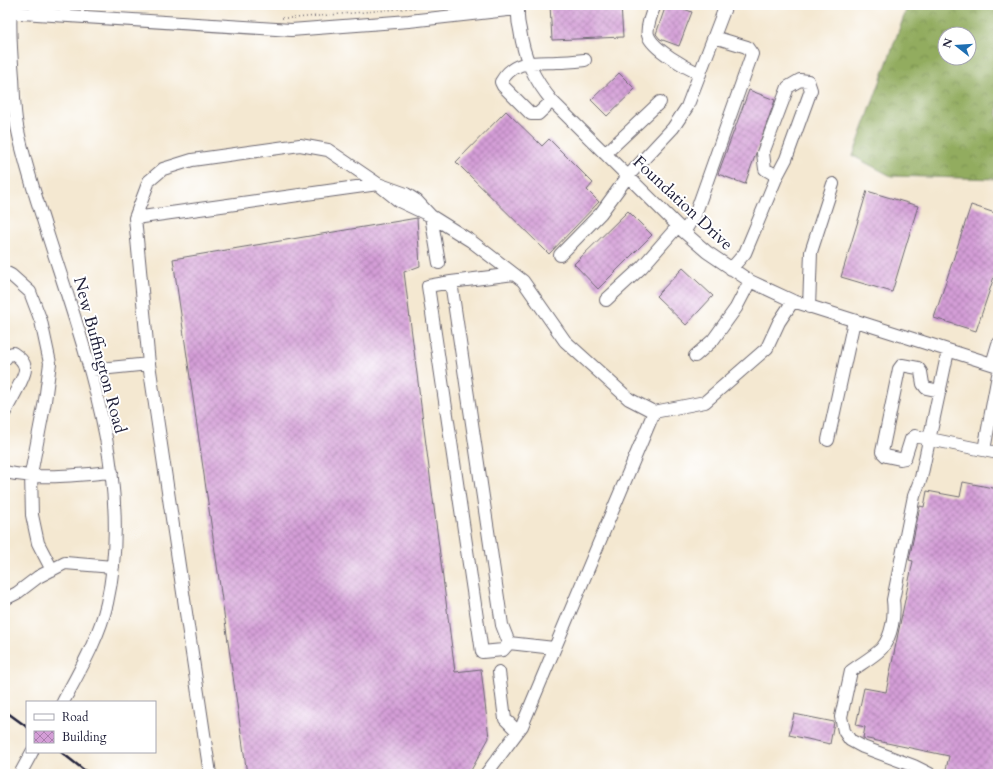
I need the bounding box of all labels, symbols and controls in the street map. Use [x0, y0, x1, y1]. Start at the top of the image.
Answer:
north arrow [937, 26, 977, 66]
text: N [939, 36, 957, 50]
street label: Foundation Drive [628, 151, 738, 255]
street label: New Buffington Road [68, 274, 132, 436]
legend [26, 701, 156, 753]
text: Road [62, 709, 89, 725]
text: Building [62, 729, 107, 745]

